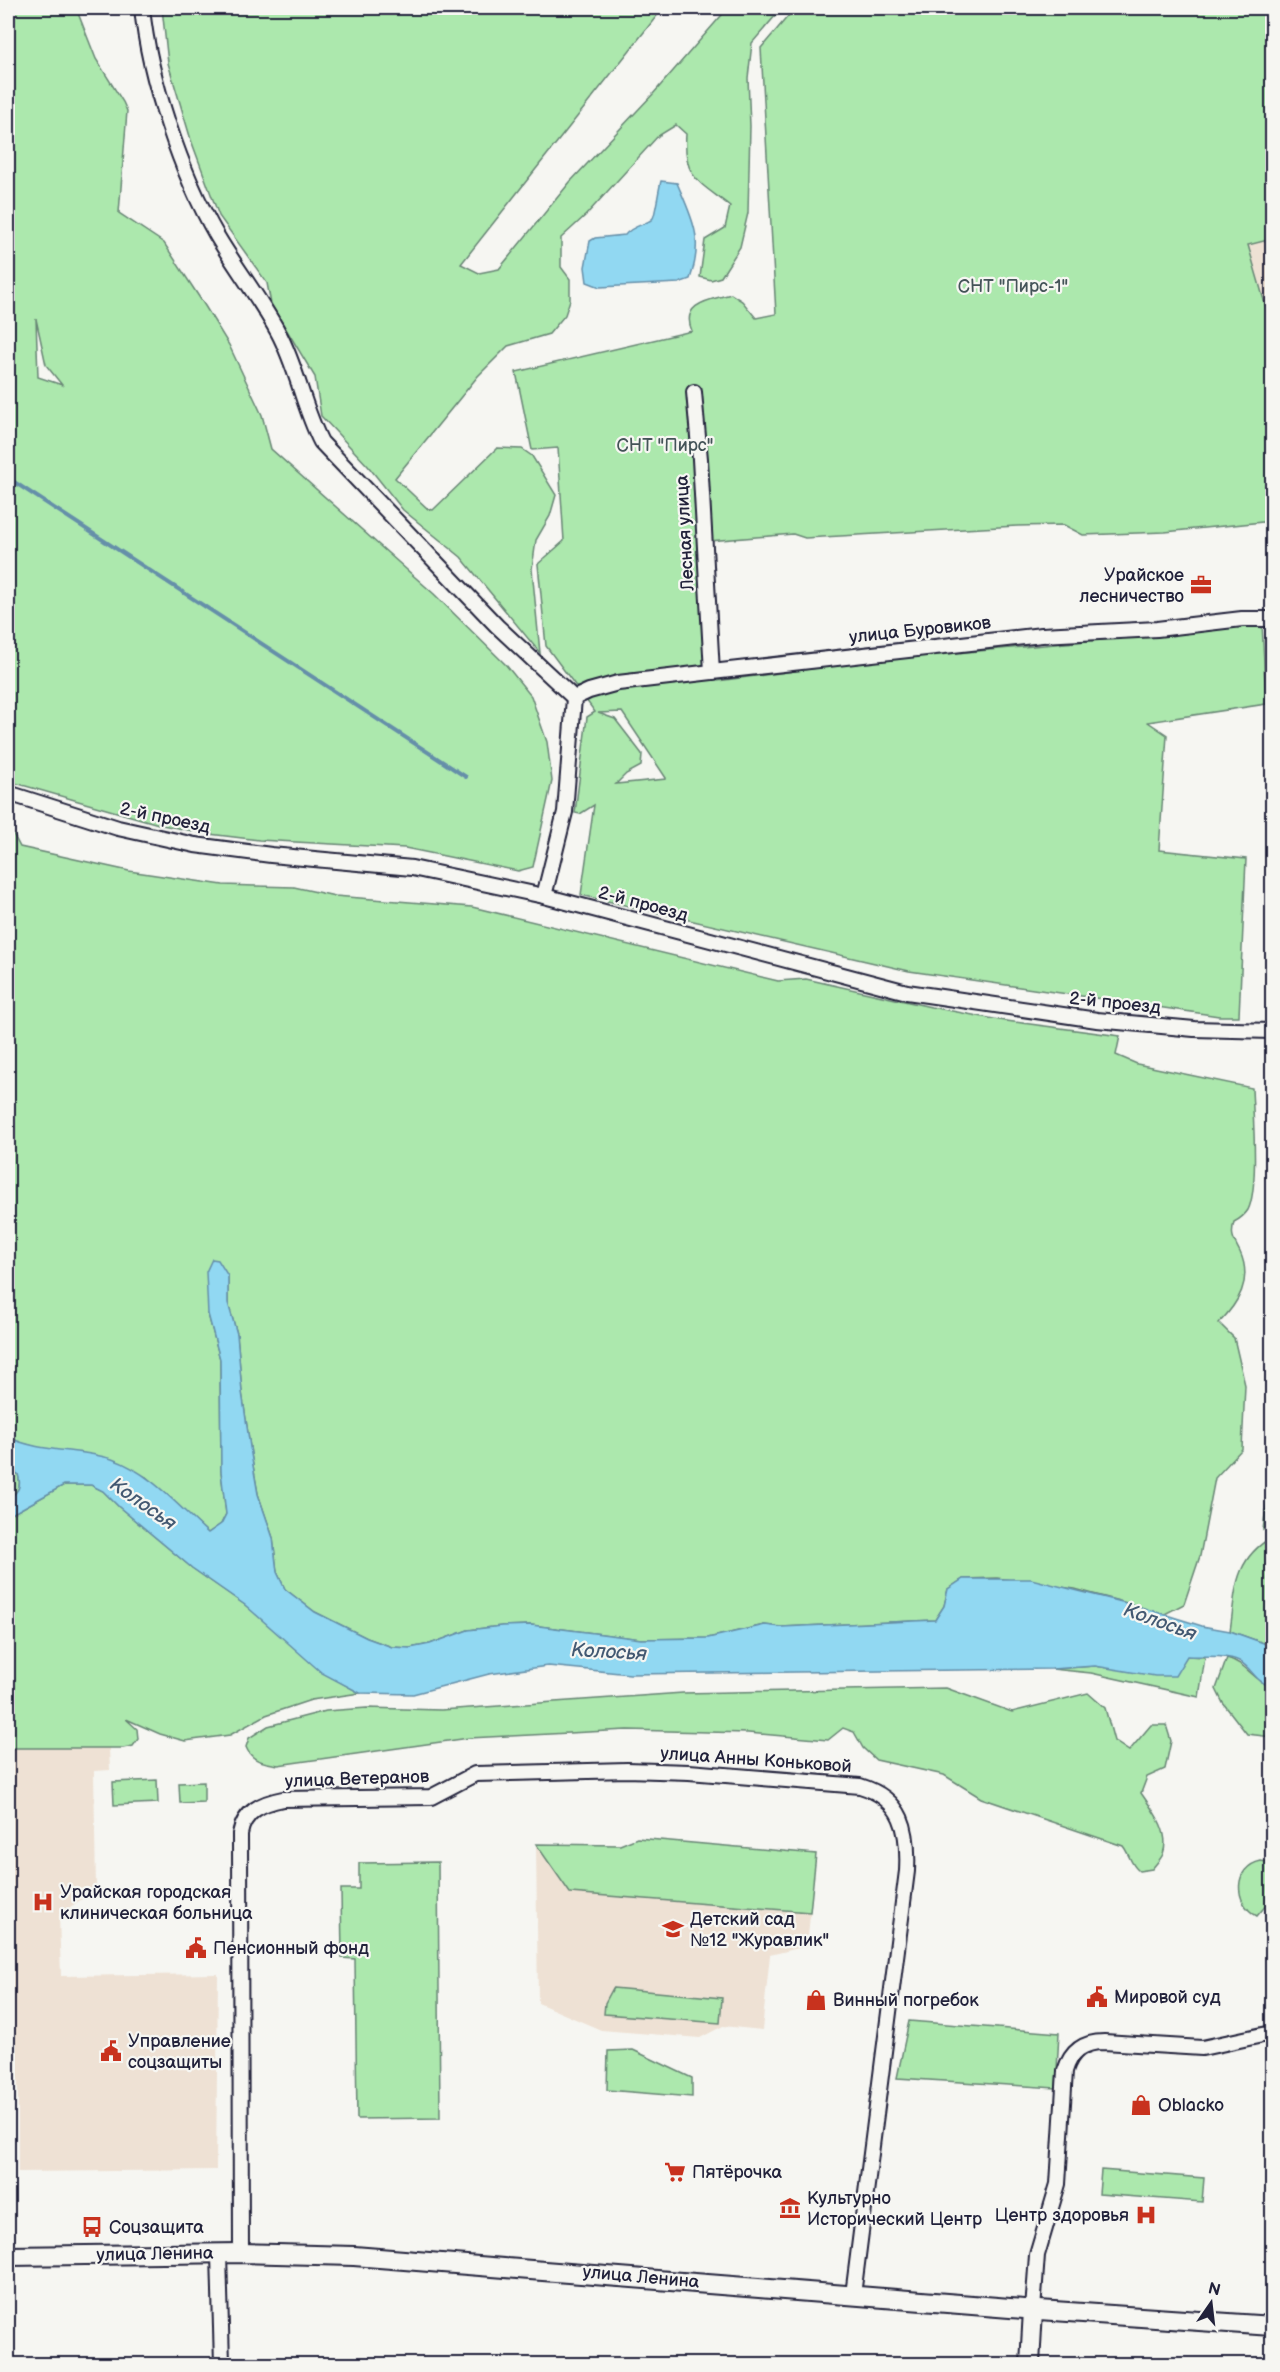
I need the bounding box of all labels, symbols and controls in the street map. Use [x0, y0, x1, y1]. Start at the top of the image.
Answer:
park label: СНТ "Пирс-1" [958, 276, 1068, 297]
park label: СНТ "Пирс" [617, 435, 713, 456]
street label: Лесная улица [671, 474, 699, 592]
place label: Урайское лесничество [1079, 565, 1184, 607]
office icon: Урайское лесничество [1189, 573, 1213, 597]
street label: улица Буровиков [848, 612, 993, 648]
street label: 2-й проезд [118, 798, 212, 838]
street label: 2-й проезд [596, 882, 690, 926]
street label: 2-й проезд [1068, 988, 1162, 1018]
water label: Колосья [105, 1472, 181, 1536]
water label: Колосья [1120, 1598, 1200, 1646]
water label: Колосья [570, 1638, 648, 1666]
street label: улица Анны Коньковой [660, 1743, 852, 1777]
street label: улица Ветеранов [285, 1766, 430, 1792]
place label: Урайская городская клиническая больница [60, 1882, 253, 1924]
hospital icon: Урайская городская клиническая больница [31, 1890, 55, 1914]
place label: Детский сад №12 "Журавлик" [690, 1909, 829, 1951]
school or university icon: Детский сад №12 "Журавлик" [661, 1917, 685, 1941]
public building icon: Пенсионный фонд [184, 1936, 208, 1960]
place label: Пенсионный фонд [213, 1938, 369, 1959]
public building icon: Мировой суд [1085, 1985, 1109, 2009]
place label: Мировой суд [1114, 1987, 1221, 2008]
shop icon: Винный погребок [804, 1988, 828, 2012]
place label: Винный погребок [833, 1990, 979, 2011]
place label: Управление соцзащиты [128, 2031, 231, 2073]
public building icon: Управление соцзащиты [99, 2039, 123, 2063]
shop icon: Oblacko [1129, 2093, 1153, 2117]
place label: Oblacko [1158, 2095, 1224, 2116]
supermarket icon: Пятёрочка [663, 2160, 687, 2184]
place label: Пятёрочка [692, 2162, 783, 2183]
place label: Культурно Исторический Центр [807, 2188, 982, 2230]
museum icon: Культурно Исторический Центр [778, 2196, 802, 2220]
hospital icon: Центр здоровья [1134, 2203, 1158, 2227]
place label: Центр здоровья [995, 2205, 1129, 2226]
bus stop icon: Соцзащита [80, 2215, 104, 2239]
place label: Соцзащита [109, 2217, 204, 2238]
street label: улица Ленина [96, 2242, 214, 2266]
street label: улица Ленина [582, 2261, 701, 2293]
north arrow [1181, 2273, 1241, 2333]
text: N [1206, 2279, 1222, 2301]

